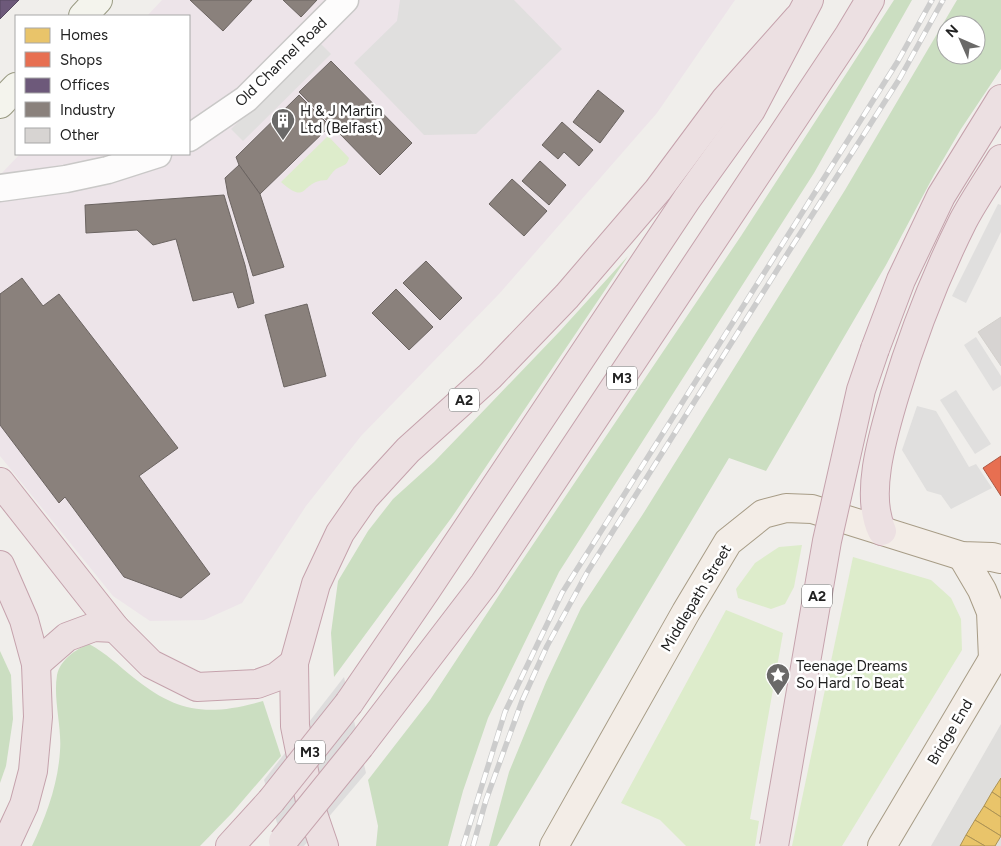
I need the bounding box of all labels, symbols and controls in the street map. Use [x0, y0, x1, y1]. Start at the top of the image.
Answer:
street label: Old Channel Road [231, 14, 331, 110]
legend [15, 15, 190, 155]
north arrow [936, 15, 986, 65]
text: N [942, 21, 962, 41]
text: Homes [60, 26, 108, 44]
text: Shops [60, 51, 102, 69]
text: Offices [60, 76, 110, 94]
text: Industry [60, 101, 115, 119]
place label: H & J Martin Ltd (Belfast) [300, 102, 383, 137]
building icon: H & J Martin Ltd (Belfast) [270, 107, 296, 141]
text: Other [60, 126, 99, 144]
road number: M3 [607, 366, 637, 389]
road number: A2 [449, 388, 479, 412]
street label: Middlepath Street [657, 541, 735, 655]
road number: A2 [802, 584, 832, 608]
place label: Teenage Dreams So Hard To Beat [796, 657, 907, 692]
place icon: Teenage Dreams So Hard To Beat [765, 662, 791, 696]
street label: Bridge End [923, 696, 977, 768]
road number: M3 [295, 740, 325, 764]

